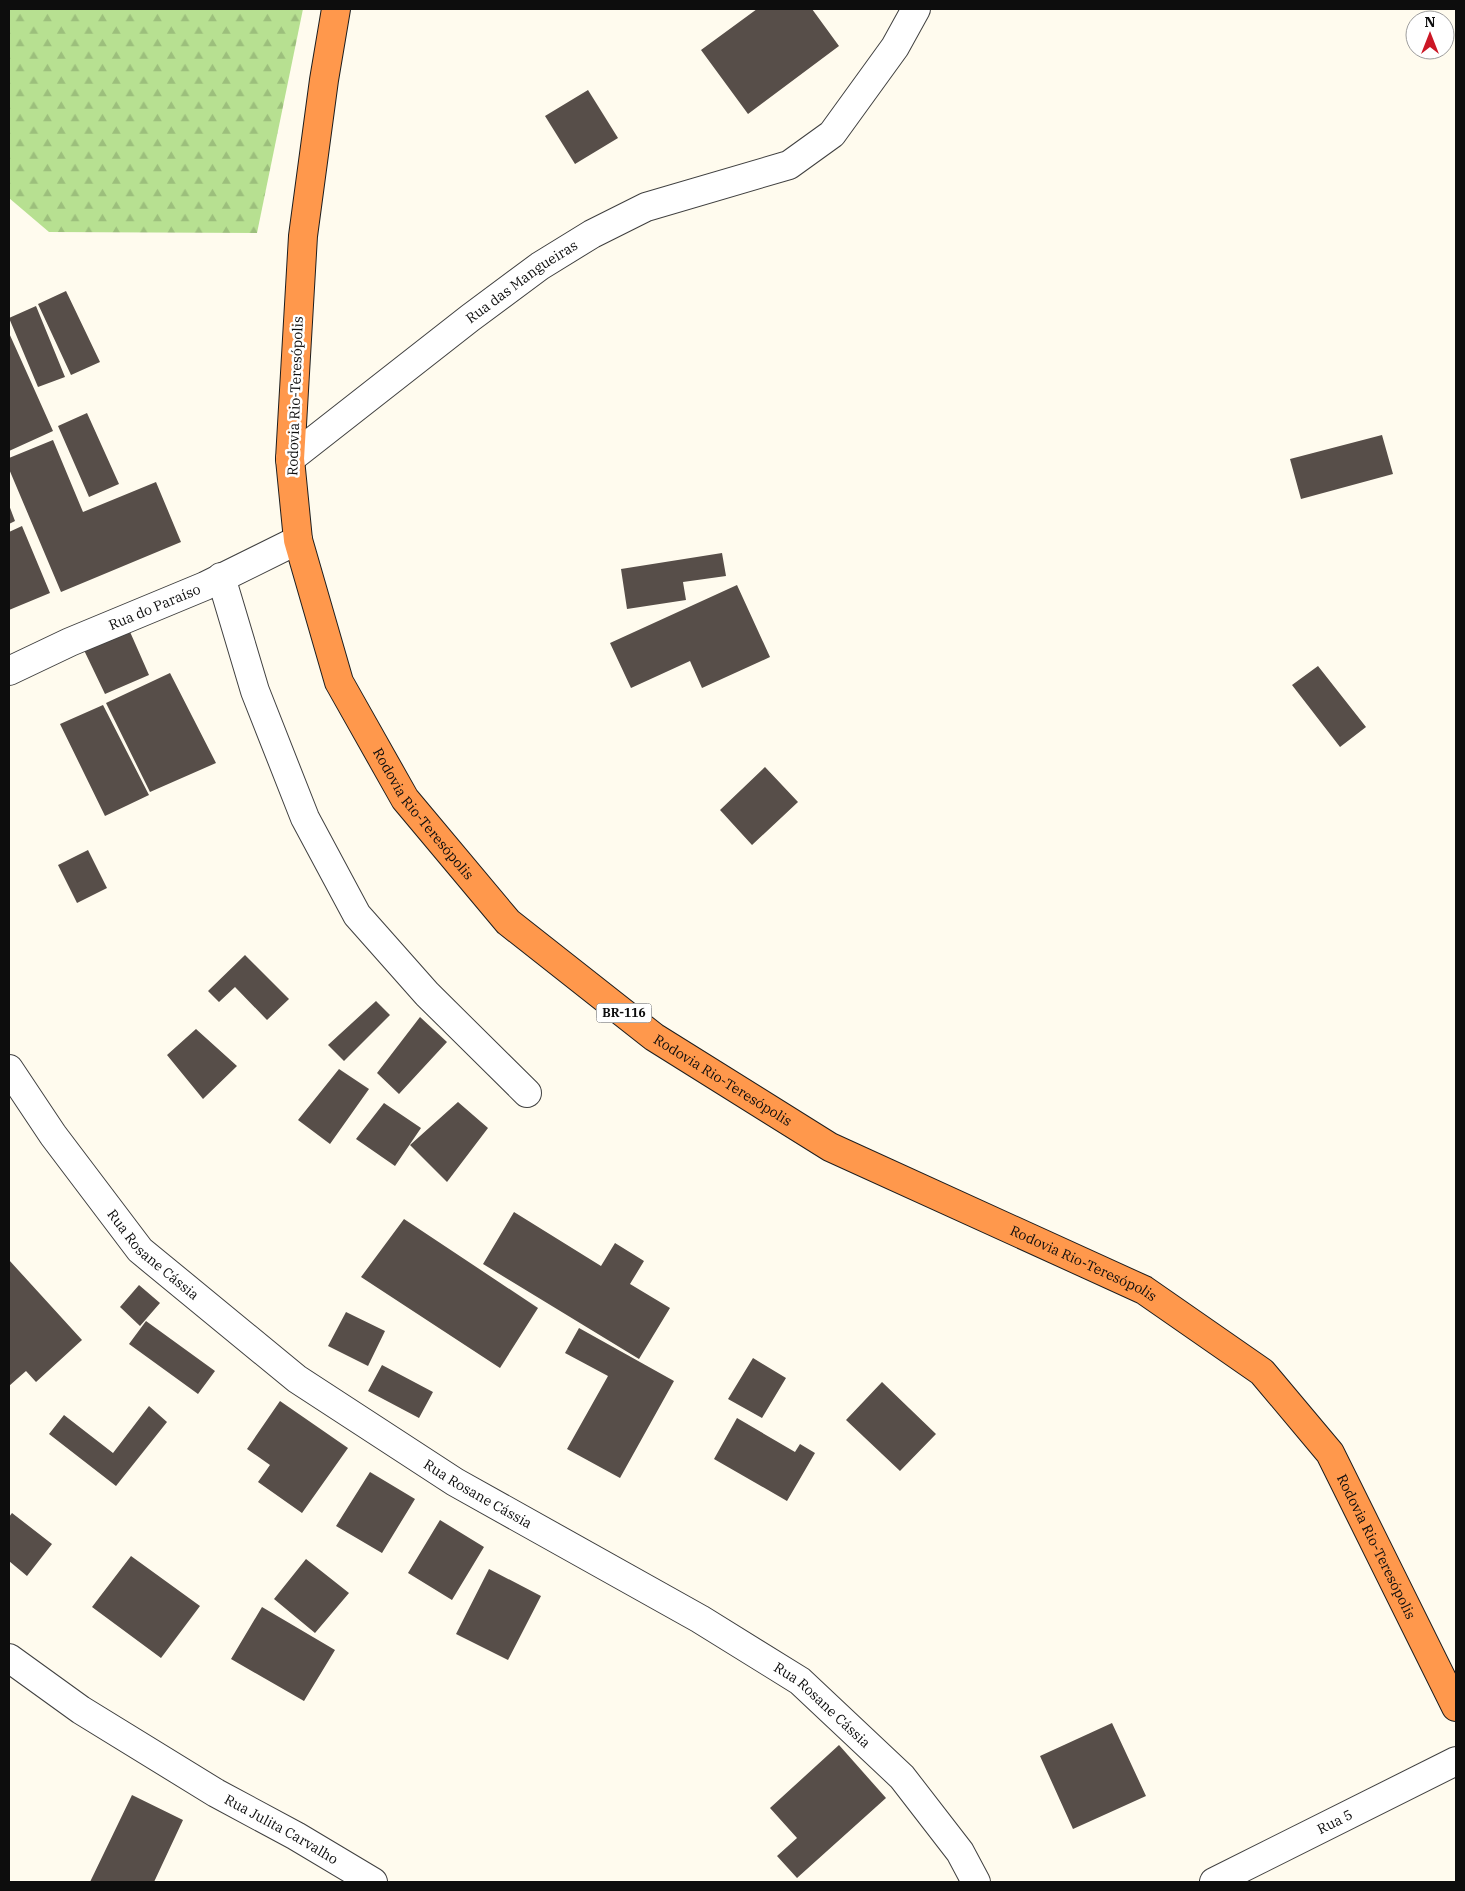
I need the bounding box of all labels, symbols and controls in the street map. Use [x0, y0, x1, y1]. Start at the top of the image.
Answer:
north arrow [1405, 10, 1455, 60]
text: N [1424, 13, 1436, 31]
street label: Rua das Mangueiras [462, 236, 581, 327]
street label: Rodovia Rio-Teresópolis [283, 316, 307, 476]
street label: Rua do Paraíso [106, 580, 203, 634]
street label: Rodovia Rio-Teresópolis [369, 745, 478, 884]
road number: BR-116 [596, 1004, 652, 1022]
street label: Rodovia Rio-Teresópolis [651, 1030, 796, 1130]
street label: Rua Rosane Cássia [103, 1206, 203, 1304]
street label: Rodovia Rio-Teresópolis [1007, 1221, 1161, 1305]
street label: Rua Rosane Cássia [420, 1455, 536, 1532]
street label: Rodovia Rio-Teresópolis [1333, 1471, 1420, 1622]
street label: Rua Rosane Cássia [771, 1658, 875, 1752]
street label: Rua Julita Carvalho [221, 1790, 342, 1868]
street label: Rua 5 [1314, 1805, 1355, 1838]

